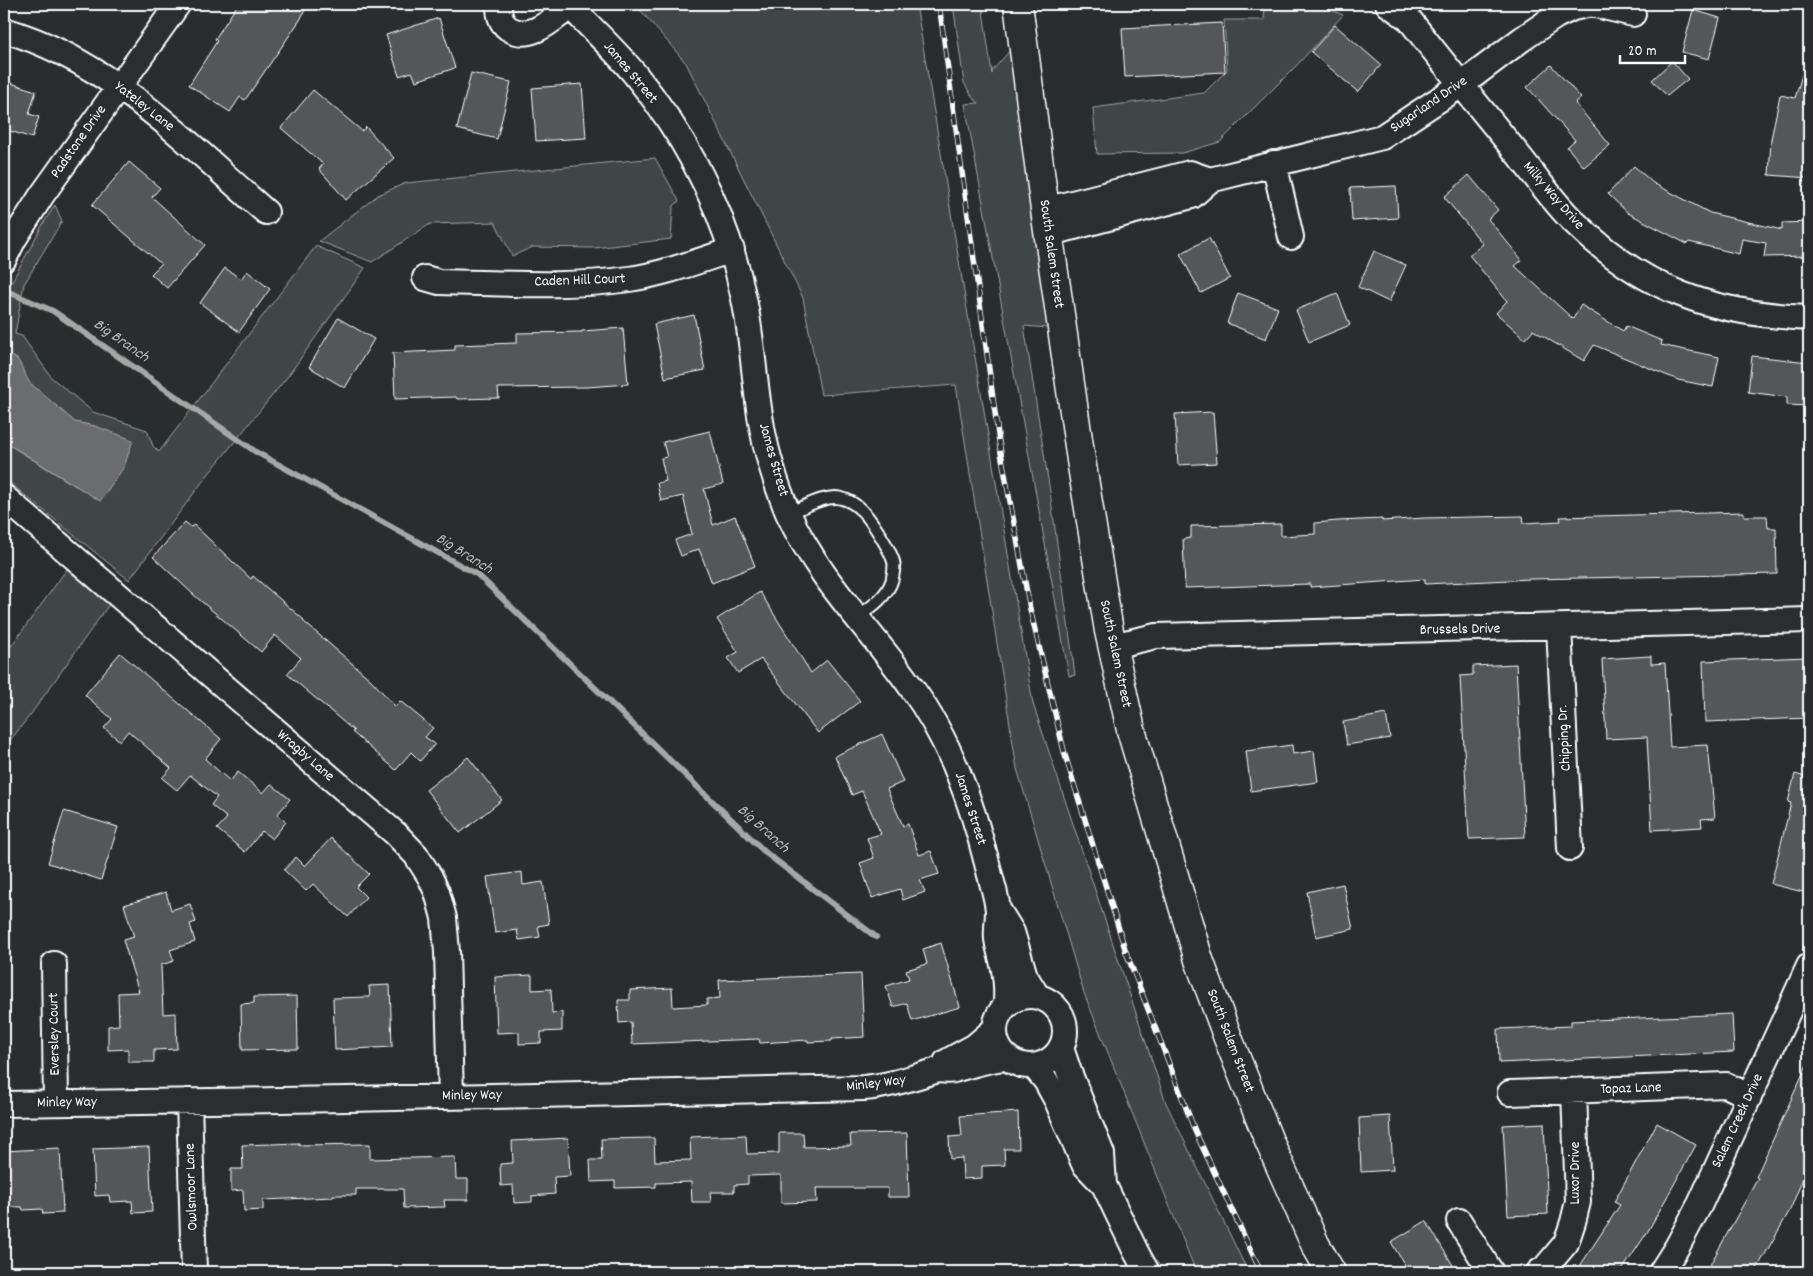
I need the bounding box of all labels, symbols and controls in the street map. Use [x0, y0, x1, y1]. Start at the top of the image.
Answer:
scale bar [1620, 32, 1686, 64]
street label: James Street [597, 37, 663, 109]
text: 20 m [1628, 41, 1656, 63]
street label: Sugarland Drive [1386, 71, 1472, 139]
street label: Yateley Lane [109, 76, 179, 138]
street label: Padstone Drive [46, 100, 113, 183]
street label: Milky Way Drive [1517, 157, 1589, 236]
street label: South Salem Street [1032, 198, 1070, 310]
street label: Caden Hill Court [534, 268, 626, 294]
water label: Big Branch [88, 313, 154, 369]
street label: James Street [752, 421, 794, 500]
water label: Big Branch [431, 527, 498, 581]
street label: South Salem Street [1093, 598, 1137, 710]
street label: Brussels Drive [1420, 618, 1501, 642]
street label: Chipping Dr. [1552, 704, 1578, 772]
street label: Wragby Lane [271, 725, 339, 788]
street label: James Street [948, 770, 992, 849]
water label: Big Branch [732, 799, 795, 859]
street label: South Salem Street [1200, 986, 1260, 1097]
street label: Eversley Court [43, 992, 67, 1076]
street label: Minley Way [845, 1069, 908, 1099]
street label: Salem Creek Drive [1706, 1070, 1770, 1172]
street label: Topaz Lane [1600, 1077, 1662, 1101]
street label: Minley Way [442, 1084, 503, 1108]
street label: Minley Way [37, 1091, 98, 1115]
street label: Luxor Drive [1565, 1141, 1587, 1204]
street label: Owlsmoor Lane [179, 1142, 205, 1231]

